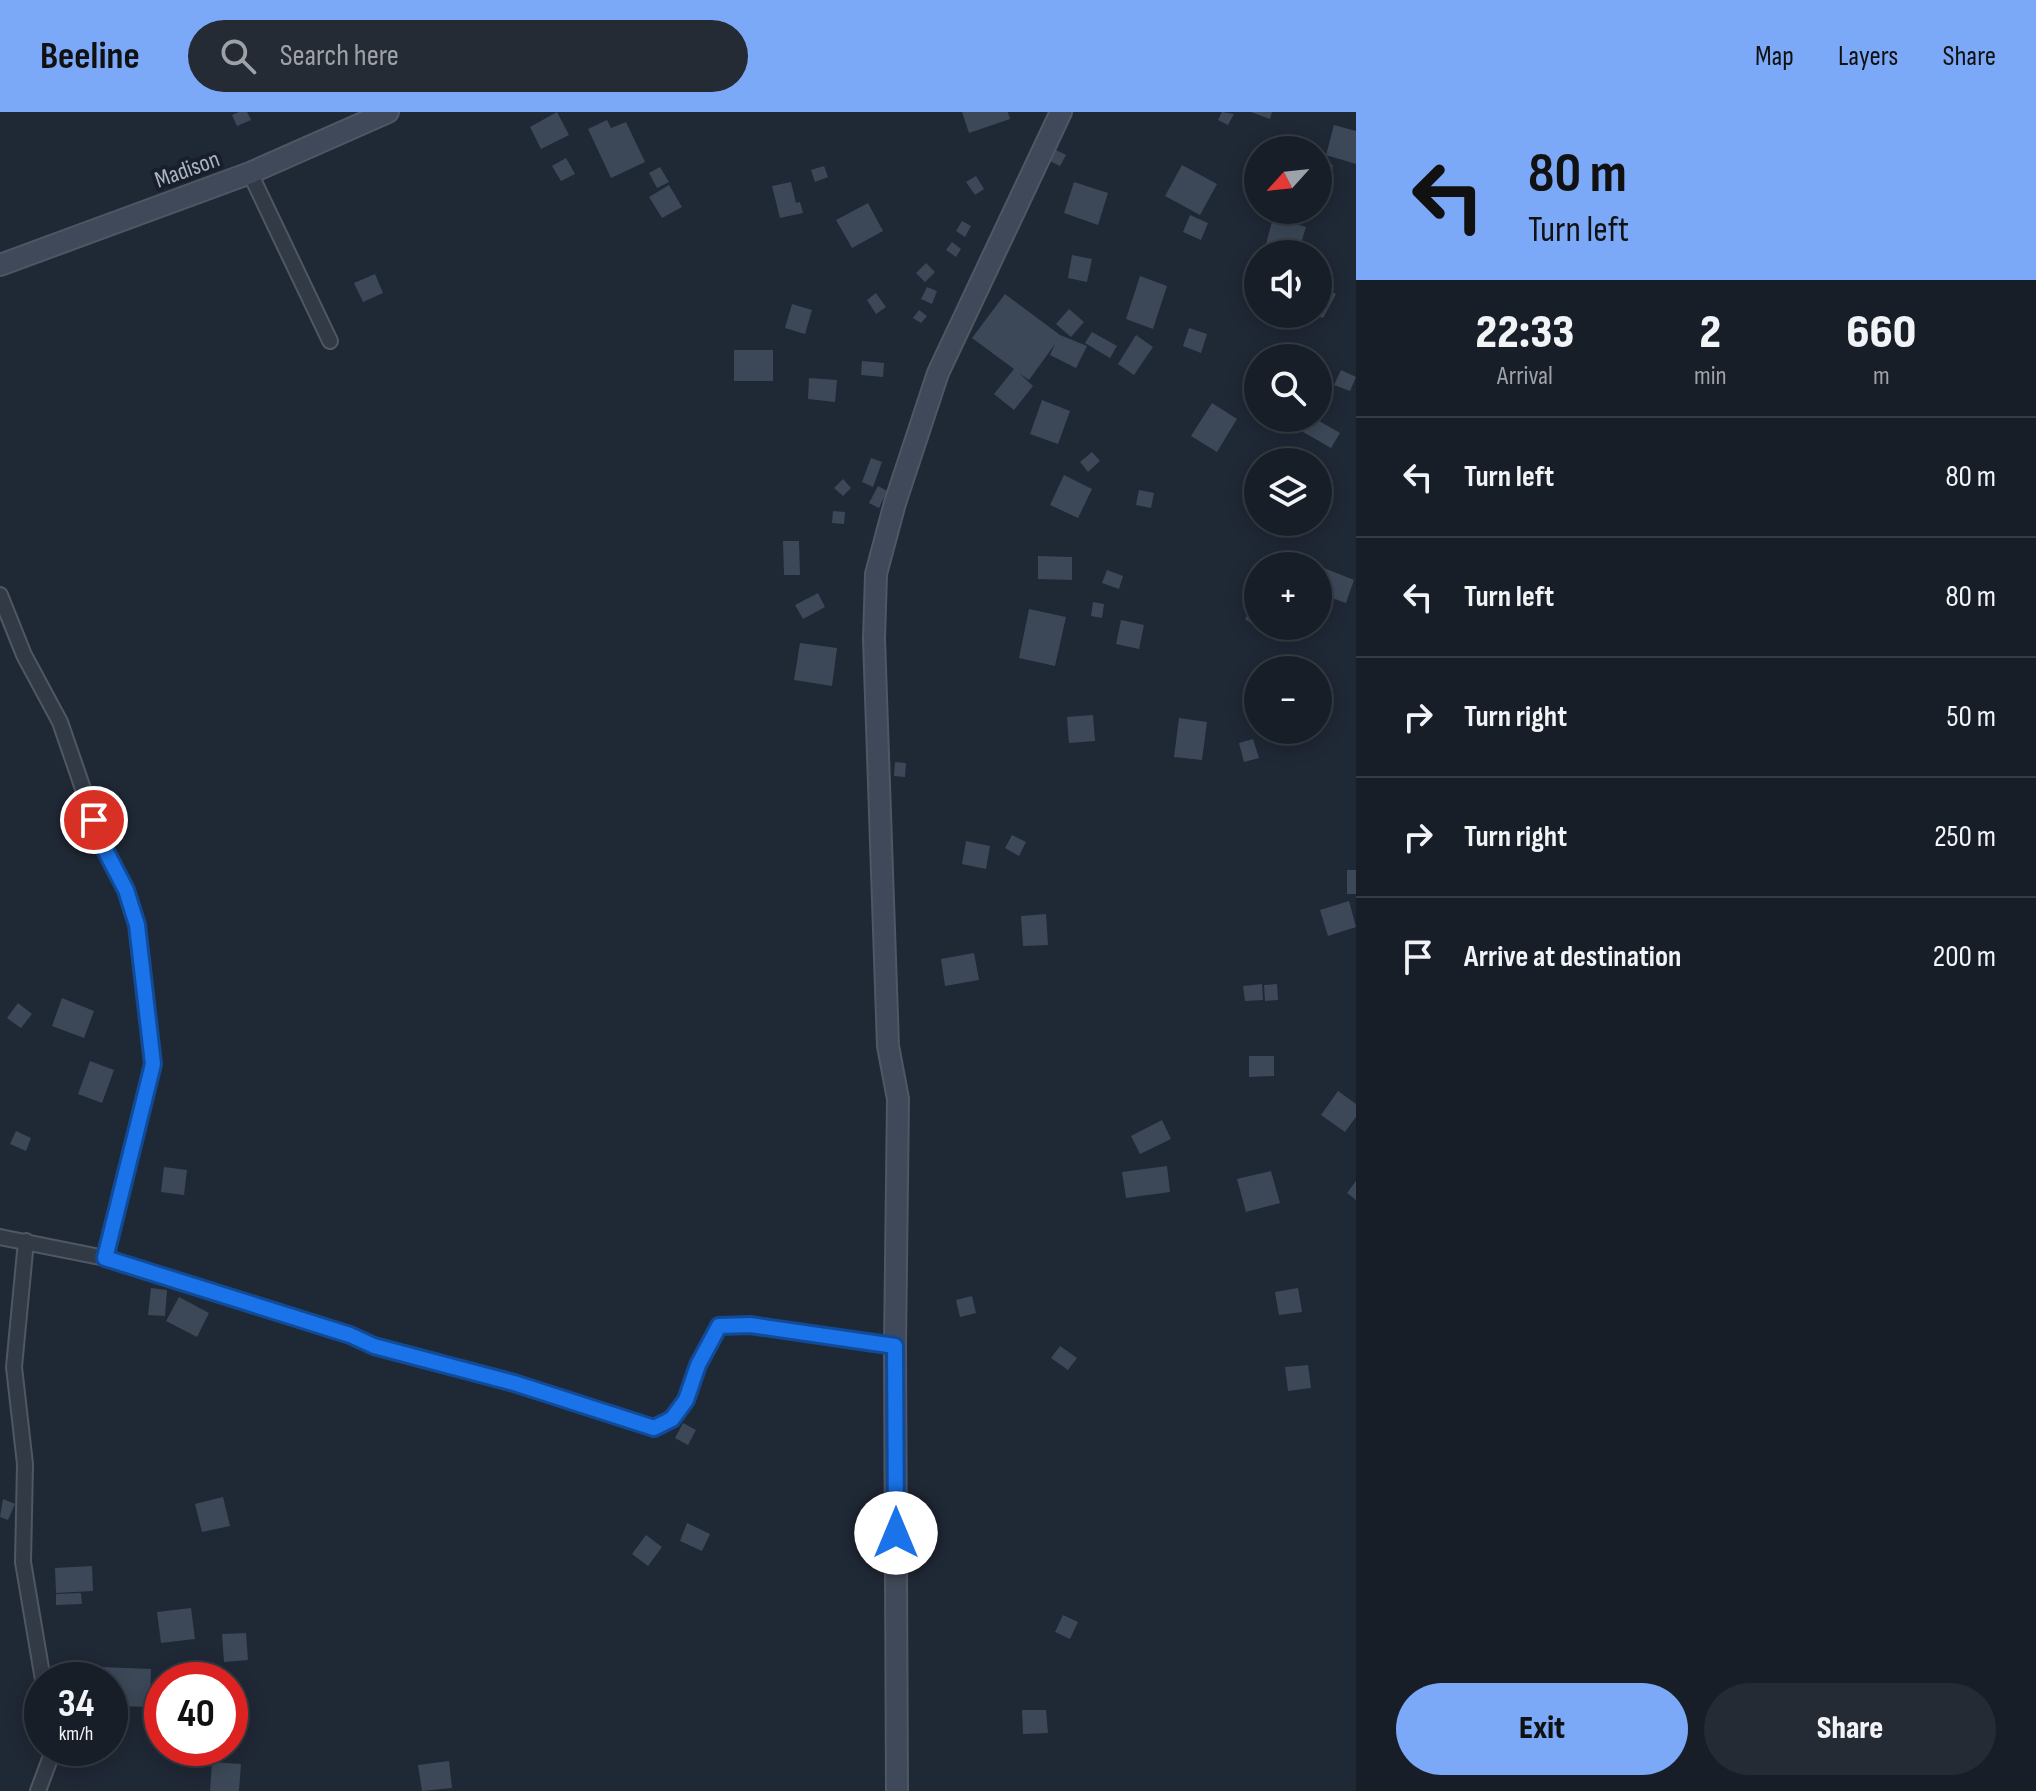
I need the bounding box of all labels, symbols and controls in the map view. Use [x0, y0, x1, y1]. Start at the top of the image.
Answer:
search box [188, 20, 748, 92]
text: Beeline [40, 34, 140, 79]
icon: search [216, 34, 260, 78]
text: Search here [280, 38, 399, 74]
text: Map [1755, 40, 1794, 73]
text: Layers [1838, 40, 1898, 73]
text: Share [1942, 40, 1996, 73]
north arrow [1244, 136, 1332, 224]
map controls [1244, 136, 1332, 744]
text: 80 m [1528, 141, 1627, 208]
street label: Madison [151, 144, 224, 195]
icon: left [1396, 144, 1500, 248]
text: Turn left [1528, 209, 1629, 252]
button: sound [1244, 240, 1332, 328]
text: 22:33 [1476, 304, 1574, 361]
text: 2 [1700, 304, 1721, 361]
text: 660 [1846, 304, 1916, 361]
button: search [1244, 344, 1332, 432]
text: Arrival [1497, 361, 1553, 392]
text: min [1694, 361, 1727, 392]
text: m [1873, 361, 1890, 392]
button: layers [1244, 448, 1332, 536]
icon: left [1396, 455, 1440, 499]
text: Turn left [1464, 459, 1554, 495]
text: 80 m [1945, 459, 1996, 495]
button: + [1244, 552, 1332, 640]
icon: left [1396, 575, 1440, 619]
text: Turn left [1464, 579, 1554, 615]
text: 80 m [1945, 579, 1996, 615]
button: − [1244, 656, 1332, 744]
icon: right [1396, 695, 1440, 739]
text: Turn right [1464, 699, 1567, 735]
text: 50 m [1947, 699, 1996, 735]
pin [60, 786, 128, 854]
icon: arrive [72, 798, 116, 842]
icon: right [1396, 815, 1440, 859]
text: Turn right [1464, 819, 1567, 855]
text: 250 m [1934, 819, 1996, 855]
icon: arrive [1396, 935, 1440, 979]
text: Arrive at destination [1464, 939, 1681, 975]
text: 200 m [1933, 939, 1996, 975]
position arrow [854, 1491, 938, 1575]
speed limit sign: 40 [144, 1662, 248, 1766]
text: 34 [58, 1680, 94, 1728]
button: Exit [1396, 1683, 1688, 1775]
button: Share [1704, 1683, 1996, 1775]
text: km/h [59, 1722, 93, 1746]

